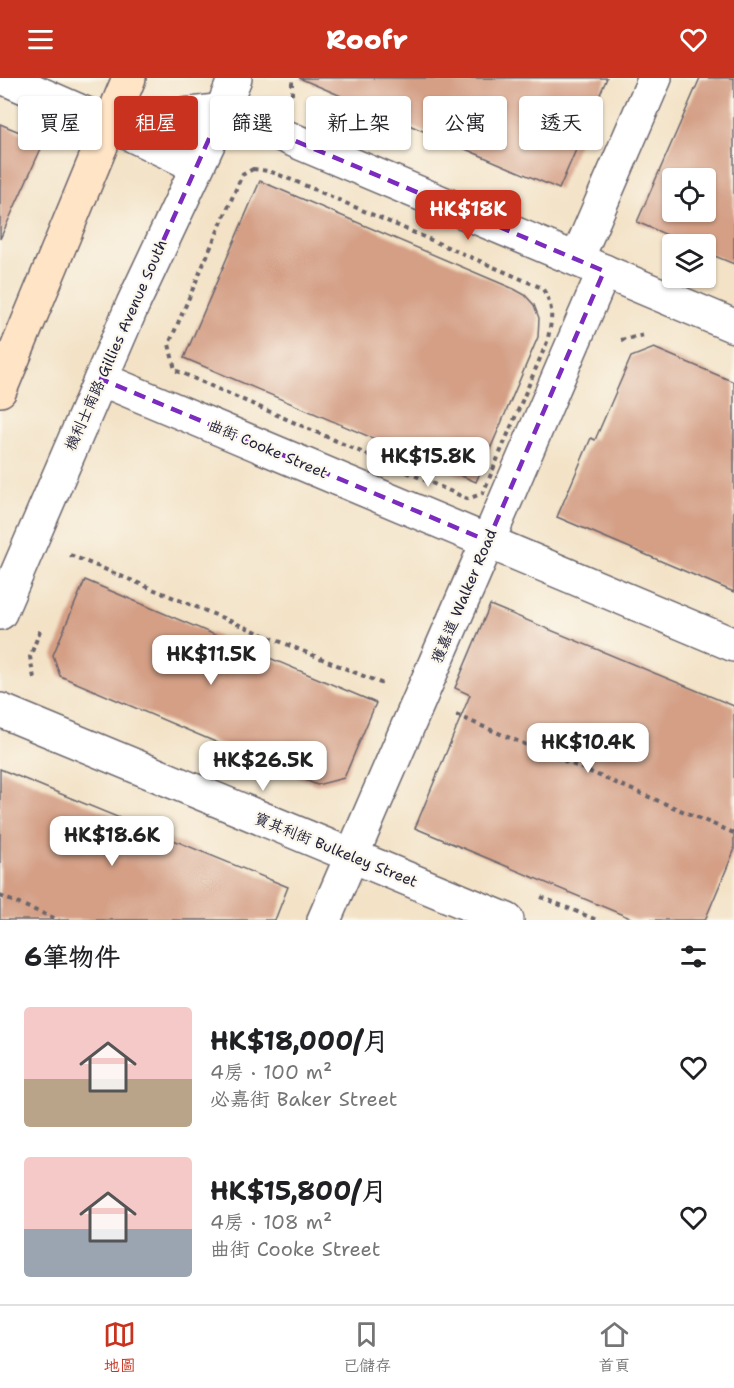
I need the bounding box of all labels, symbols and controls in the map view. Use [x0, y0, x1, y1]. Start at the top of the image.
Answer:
text: Roofr [326, 21, 408, 58]
icon: menu [24, 23, 57, 56]
icon: heart [677, 23, 710, 56]
chip: 買屋 [18, 96, 102, 150]
chip: 租屋 [114, 96, 198, 150]
chip: 篩選 [210, 96, 294, 150]
chip: 新上架 [306, 96, 411, 150]
chip: 公寓 [423, 96, 507, 150]
chip: 透天 [519, 96, 603, 150]
map controls [662, 168, 716, 288]
button: locate [662, 168, 716, 222]
pin: HK$18K [419, 190, 517, 241]
text: HK$18K [429, 196, 507, 222]
button: layers [662, 234, 716, 288]
street label: 機利士南路 Gillies Avenue South [60, 236, 172, 454]
street label: 曲街 Cooke Street [205, 415, 331, 483]
pin: HK$15.8K [366, 437, 490, 488]
text: HK$15.8K [381, 443, 475, 469]
street label: 獲嘉道 Walker Road [427, 525, 502, 666]
pin: HK$11.5K [149, 635, 273, 686]
text: HK$11.5K [166, 641, 256, 667]
pin: HK$10.4K [526, 723, 650, 774]
text: HK$10.4K [541, 729, 635, 755]
pin: HK$26.5K [201, 741, 325, 792]
text: HK$26.5K [213, 747, 313, 773]
street label: 寶其利街 Bulkeley Street [251, 808, 421, 892]
pin: HK$18.6K [50, 816, 174, 867]
text: HK$18.6K [64, 822, 160, 848]
text: 6筆物件 [24, 939, 120, 974]
icon: filters [677, 940, 710, 973]
text: HK$18,000/月 [210, 1023, 389, 1058]
icon: home [72, 1031, 144, 1103]
icon: heart [677, 1051, 710, 1084]
text: 4房 · 100 m² [210, 1059, 332, 1085]
text: 必嘉街 Baker Street [210, 1086, 398, 1112]
text: HK$15,800/月 [210, 1173, 387, 1208]
icon: home [72, 1181, 144, 1253]
icon: heart [677, 1201, 710, 1234]
text: 4房 · 108 m² [210, 1209, 332, 1235]
text: 曲街 Cooke Street [210, 1236, 380, 1262]
tab: 地圖 [103, 1318, 136, 1376]
tab: 已儲存 [343, 1318, 391, 1376]
tab: 首頁 [598, 1318, 631, 1376]

